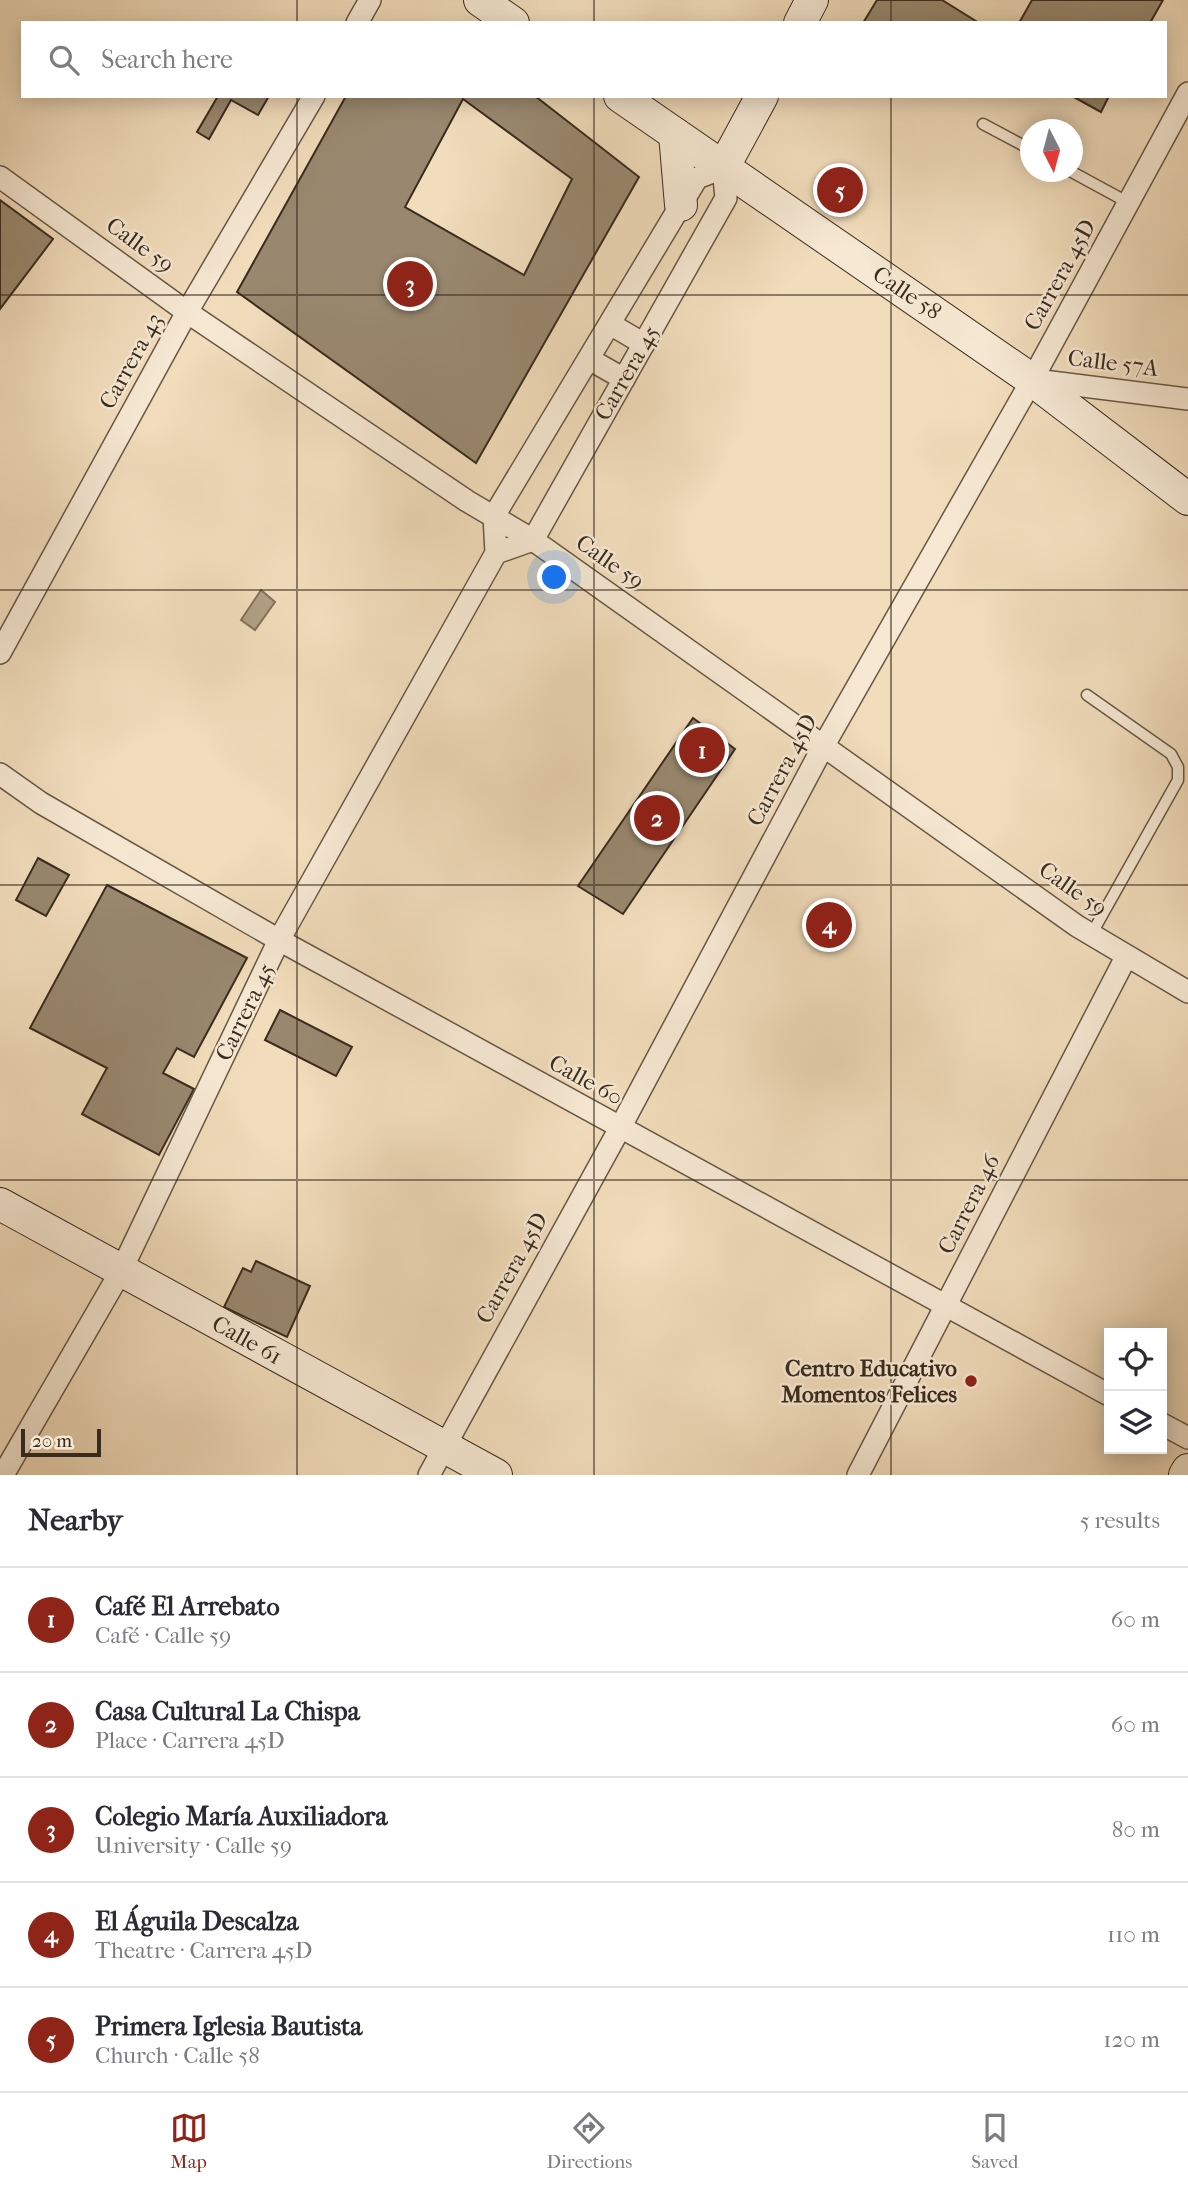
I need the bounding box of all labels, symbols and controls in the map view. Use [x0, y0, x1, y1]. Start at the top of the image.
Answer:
search box [21, 21, 1167, 98]
icon: search [45, 41, 83, 79]
text: Search here [101, 44, 233, 75]
north arrow [1020, 119, 1083, 182]
pin: 5 [817, 164, 863, 216]
street label: Calle 59 [101, 211, 179, 279]
street label: Carrera 45D [1018, 215, 1102, 335]
pin: 3 [387, 258, 433, 310]
street label: Calle 58 [868, 260, 946, 326]
street label: Carrera 43 [94, 308, 168, 414]
street label: Carrera 45 [589, 321, 665, 425]
street label: Calle 57A [1066, 344, 1161, 382]
street label: Calle 59 [571, 529, 649, 595]
your location [537, 560, 571, 594]
street label: Carrera 45D [741, 709, 823, 831]
pin: 1 [679, 724, 725, 776]
pin: 2 [634, 792, 680, 844]
street label: Calle 59 [1034, 856, 1112, 922]
pin: 4 [806, 899, 852, 951]
street label: Carrera 45 [210, 959, 280, 1065]
street label: Calle 60 [544, 1049, 628, 1111]
street label: Carrera 46 [932, 1149, 1006, 1258]
street label: Carrera 45D [470, 1208, 554, 1328]
street label: Calle 61 [207, 1310, 287, 1370]
map controls [1104, 1328, 1167, 1454]
button: locate [1104, 1328, 1167, 1391]
place label: Centro Educativo Momentos Felices [781, 1355, 957, 1408]
marker: Centro Educativo Momentos Felices [963, 1373, 979, 1389]
button: layers [1104, 1391, 1167, 1454]
scale bar [21, 1426, 102, 1458]
text: 20 m [32, 1430, 72, 1452]
text: Nearby [28, 1503, 123, 1538]
text: 5 results [1080, 1507, 1160, 1534]
text: Café El Arrebato [95, 1591, 280, 1622]
text: 1 [47, 1606, 55, 1633]
text: 60 m [1111, 1606, 1160, 1633]
text: Café · Calle 59 [95, 1622, 231, 1649]
text: Casa Cultural La Chispa [95, 1696, 360, 1727]
text: 2 [45, 1711, 57, 1738]
text: 60 m [1111, 1711, 1160, 1738]
text: Place · Carrera 45D [95, 1727, 285, 1754]
text: Colegio María Auxiliadora [95, 1801, 387, 1832]
text: 3 [46, 1816, 56, 1843]
text: 80 m [1112, 1816, 1160, 1843]
text: University · Calle 59 [95, 1832, 292, 1859]
text: El Águila Descalza [95, 1906, 299, 1937]
text: 4 [44, 1921, 58, 1948]
text: 110 m [1107, 1921, 1160, 1948]
text: Theatre · Carrera 45D [95, 1937, 312, 1964]
text: Primera Iglesia Bautista [95, 2011, 362, 2042]
text: 5 [46, 2026, 56, 2053]
text: 120 m [1103, 2026, 1160, 2053]
text: Church · Calle 58 [95, 2042, 260, 2069]
tab: Map [170, 2109, 208, 2173]
tab: Directions [547, 2109, 632, 2173]
tab: Saved [971, 2109, 1018, 2173]

